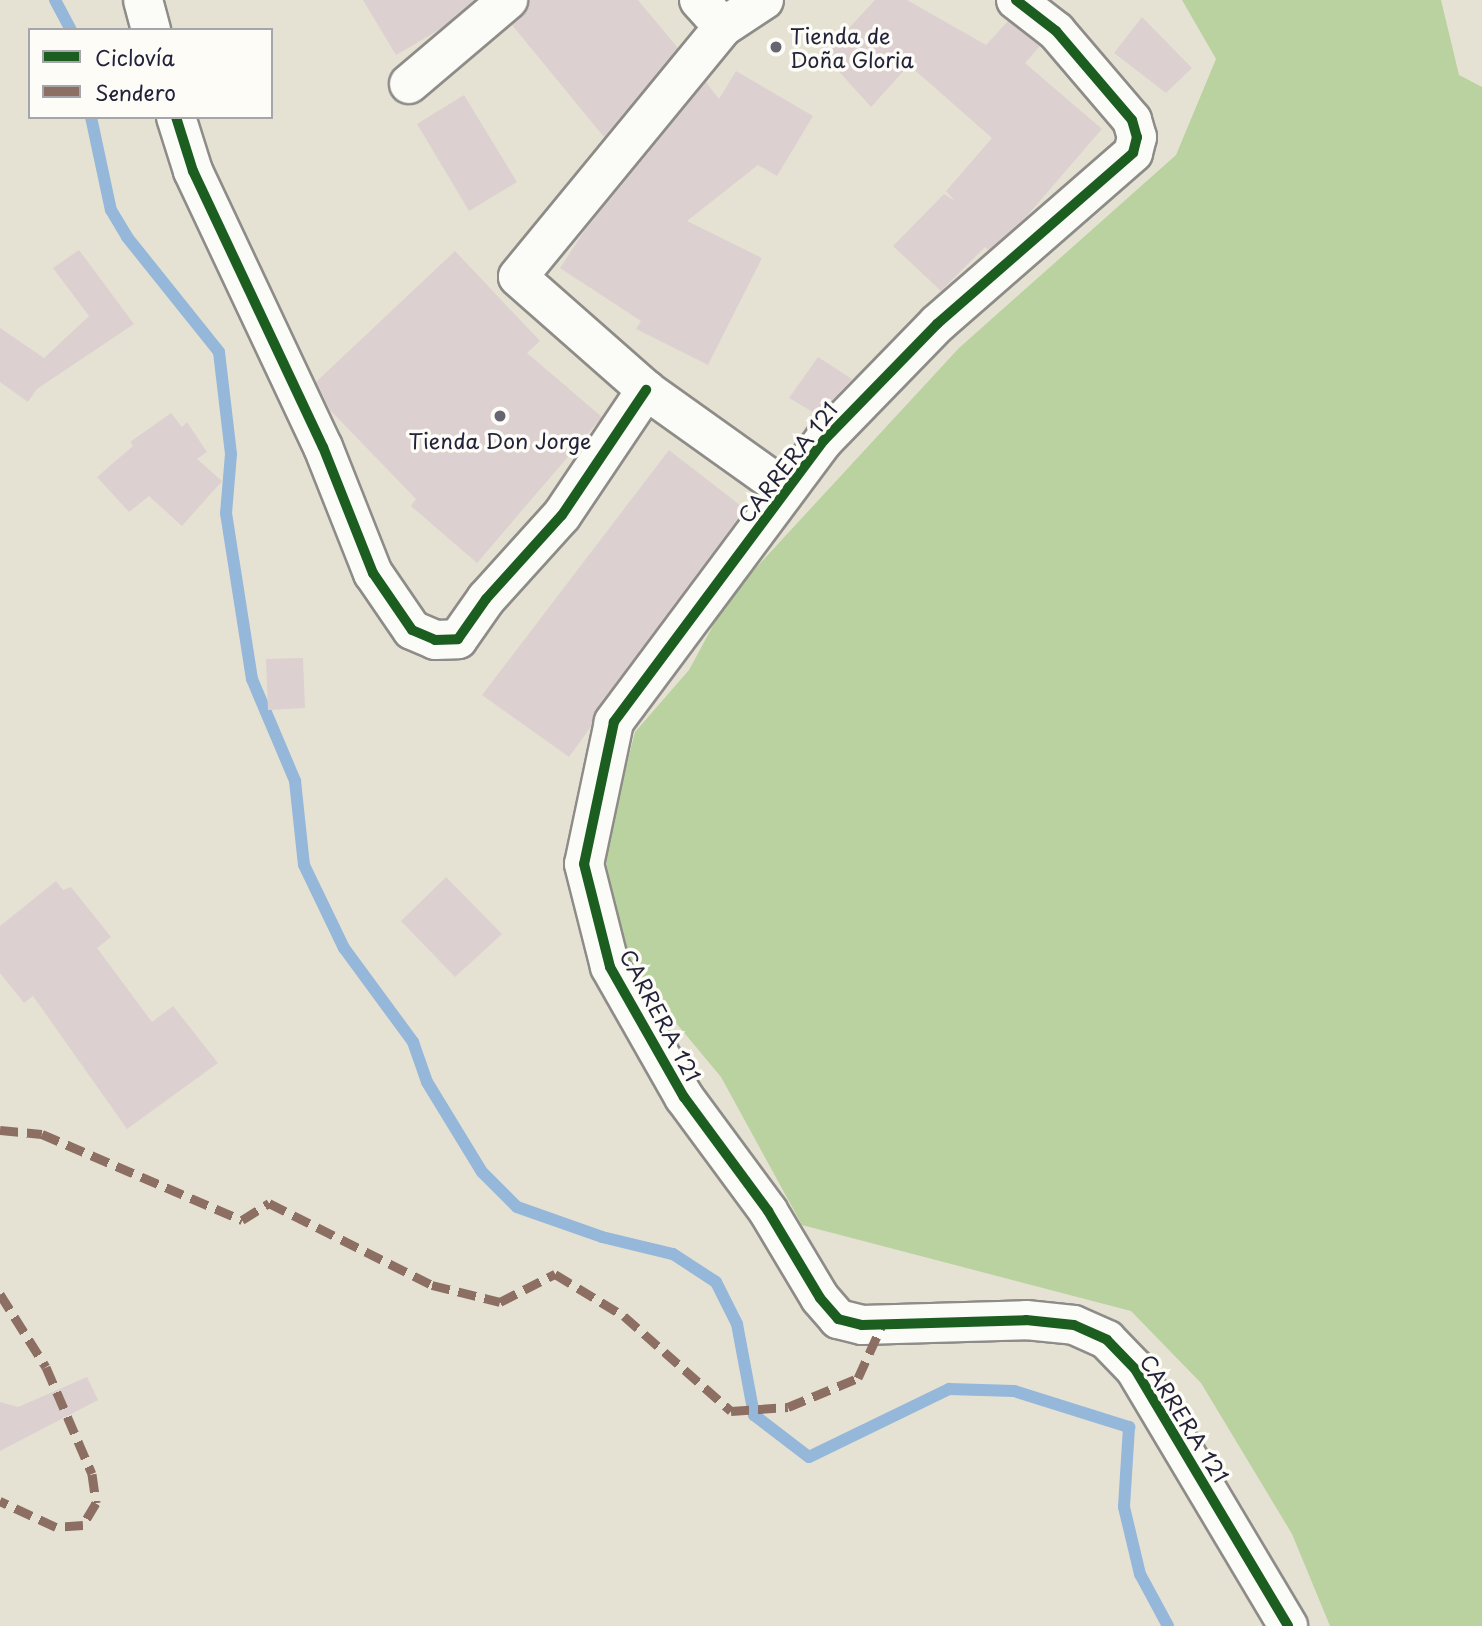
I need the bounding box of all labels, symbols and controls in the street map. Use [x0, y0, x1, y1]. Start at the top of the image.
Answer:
place label: Tienda de Doña Gloria [790, 22, 914, 72]
legend [28, 28, 273, 119]
marker: Tienda de Doña Gloria [768, 39, 784, 55]
text: Ciclovía [95, 41, 175, 73]
text: Sendero [95, 76, 176, 108]
street label: CARRERA 121 [733, 397, 841, 527]
marker: Tienda Don Jorge [492, 408, 508, 424]
place label: Tienda Don Jorge [410, 427, 590, 453]
street label: CARRERA 121 [616, 945, 706, 1085]
street label: CARRERA 121 [1136, 1350, 1234, 1486]

